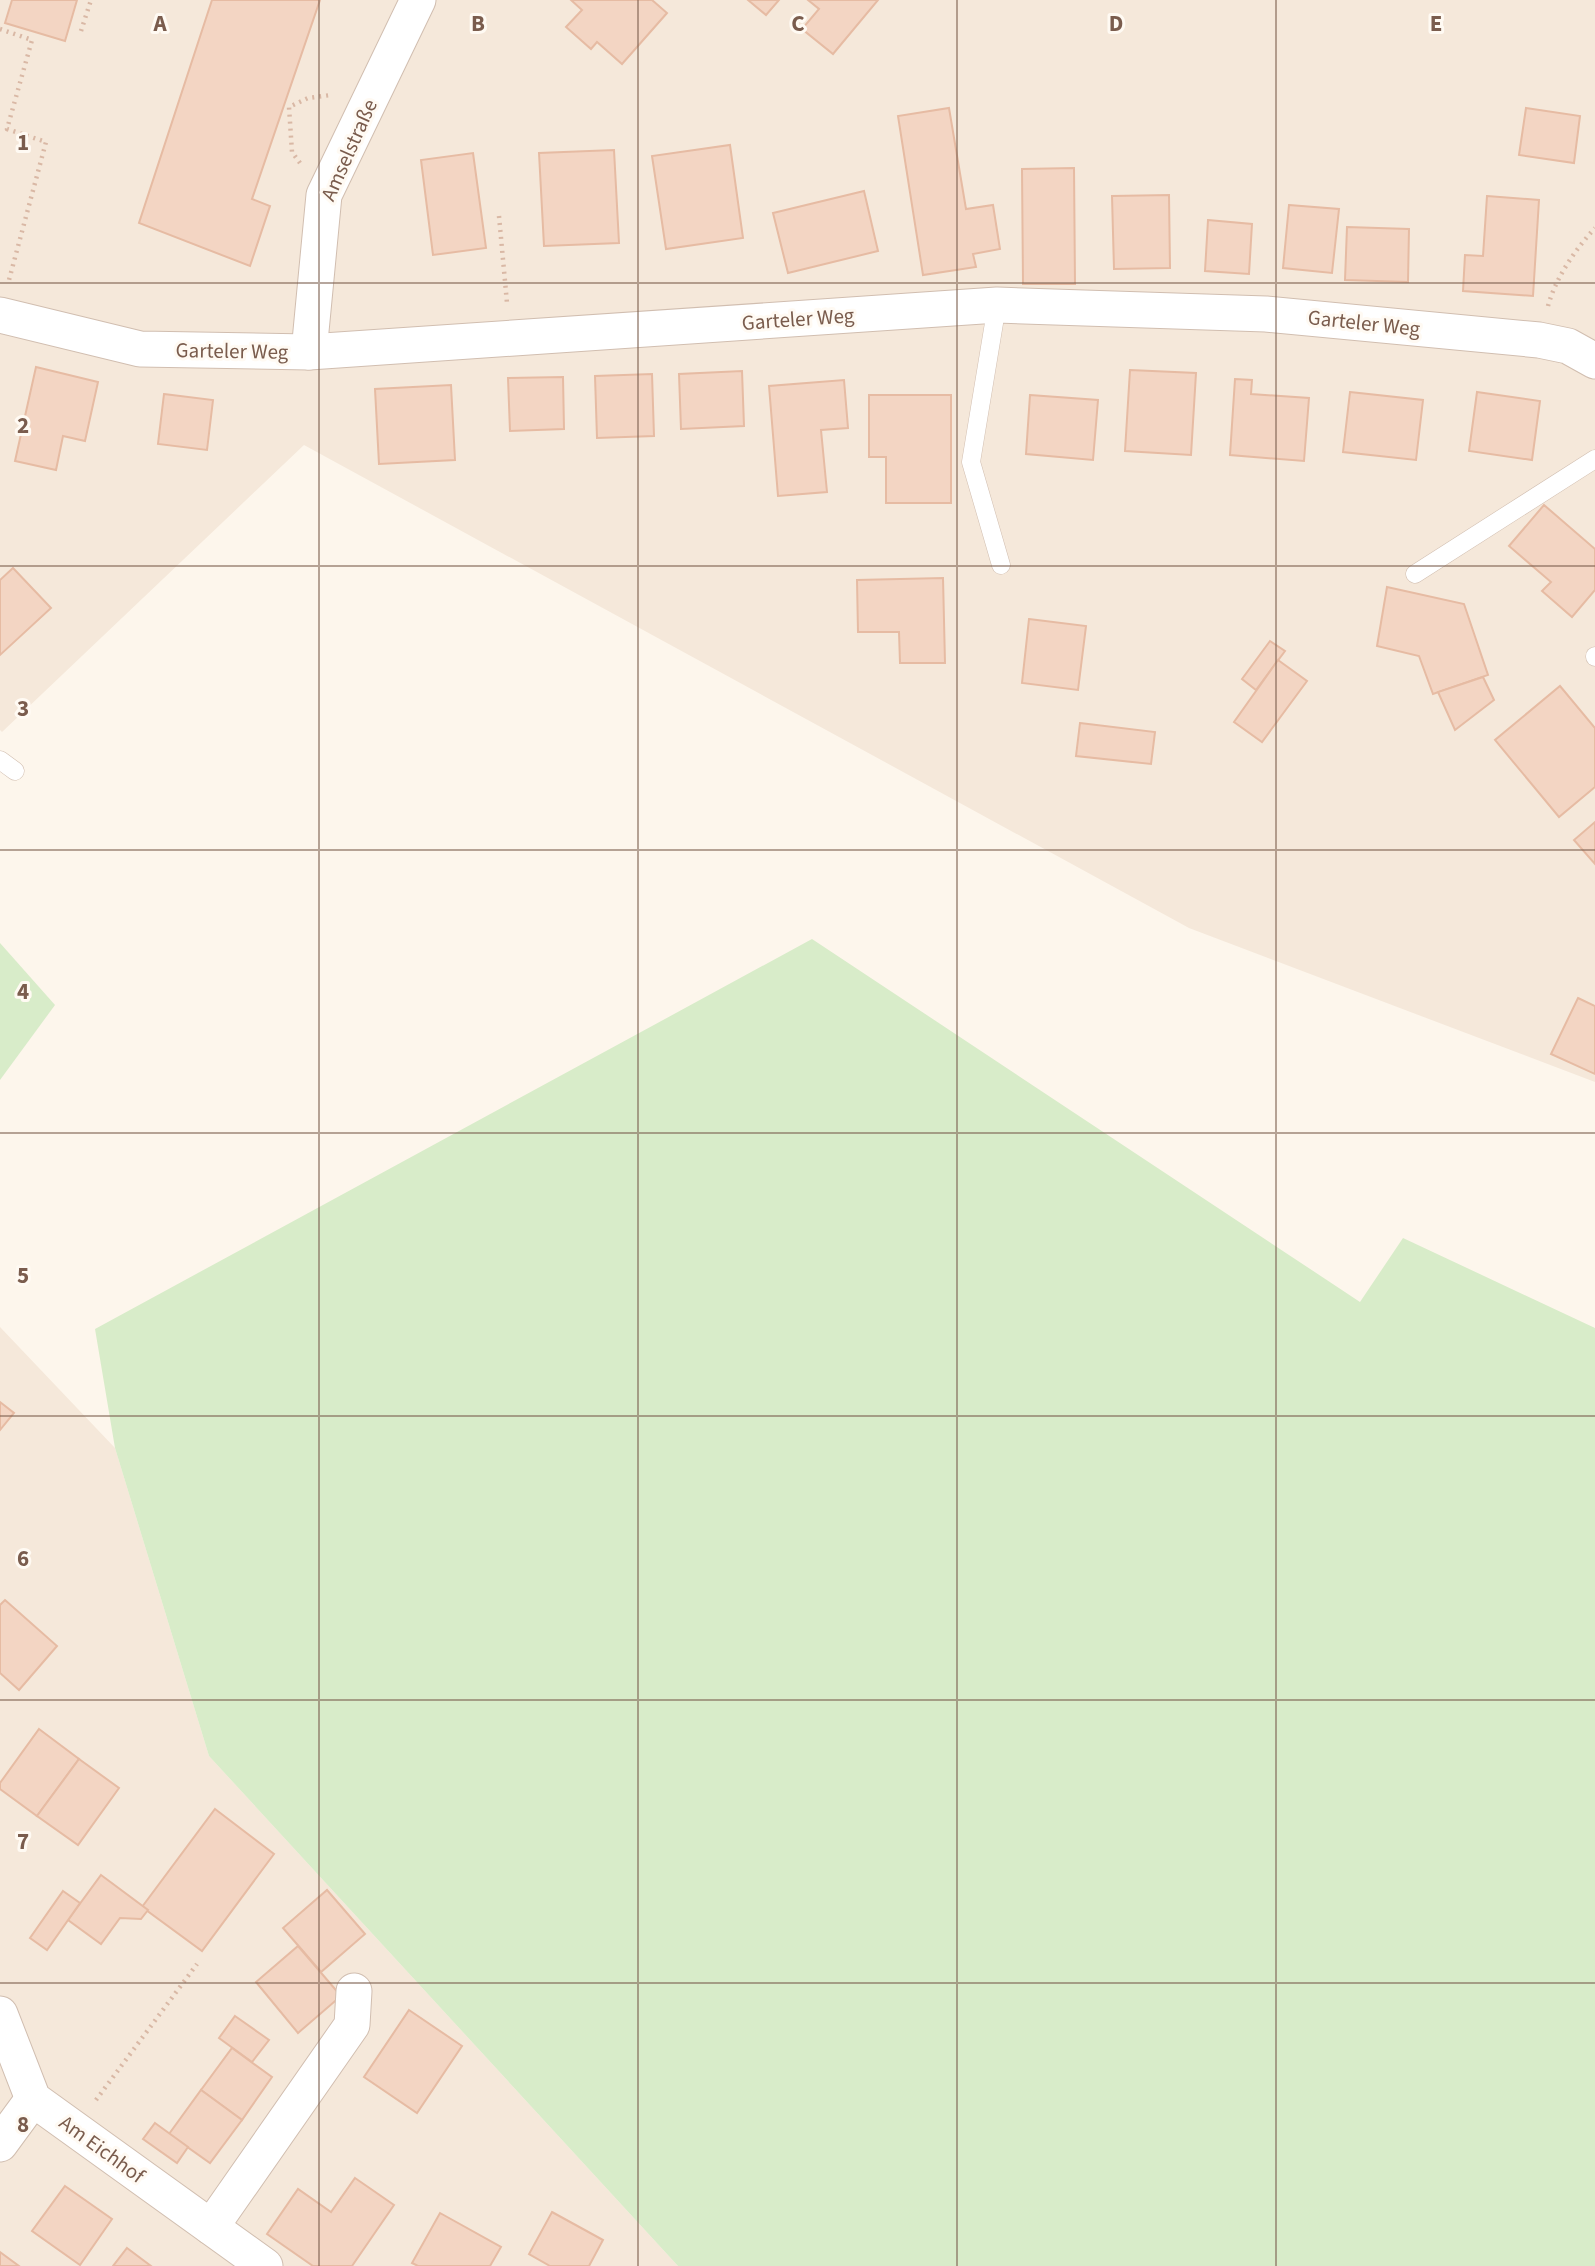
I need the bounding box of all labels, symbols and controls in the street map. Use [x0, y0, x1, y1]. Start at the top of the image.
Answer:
text: A [152, 7, 167, 40]
text: B [471, 7, 485, 40]
text: C [791, 7, 805, 40]
text: D [1109, 7, 1123, 40]
text: E [1430, 7, 1442, 40]
street label: Amselstraße [313, 94, 385, 206]
text: 1 [17, 126, 29, 159]
street label: Garteler Weg [741, 300, 856, 338]
street label: Garteler Weg [1306, 302, 1422, 344]
street label: Garteler Weg [175, 335, 289, 367]
text: 2 [17, 409, 29, 442]
text: 3 [17, 692, 29, 725]
text: 4 [17, 975, 29, 1008]
text: 5 [17, 1259, 29, 1292]
text: 6 [17, 1542, 29, 1575]
text: 7 [17, 1825, 29, 1858]
text: 8 [17, 2108, 29, 2141]
street label: Am Eichhof [53, 2108, 152, 2191]

